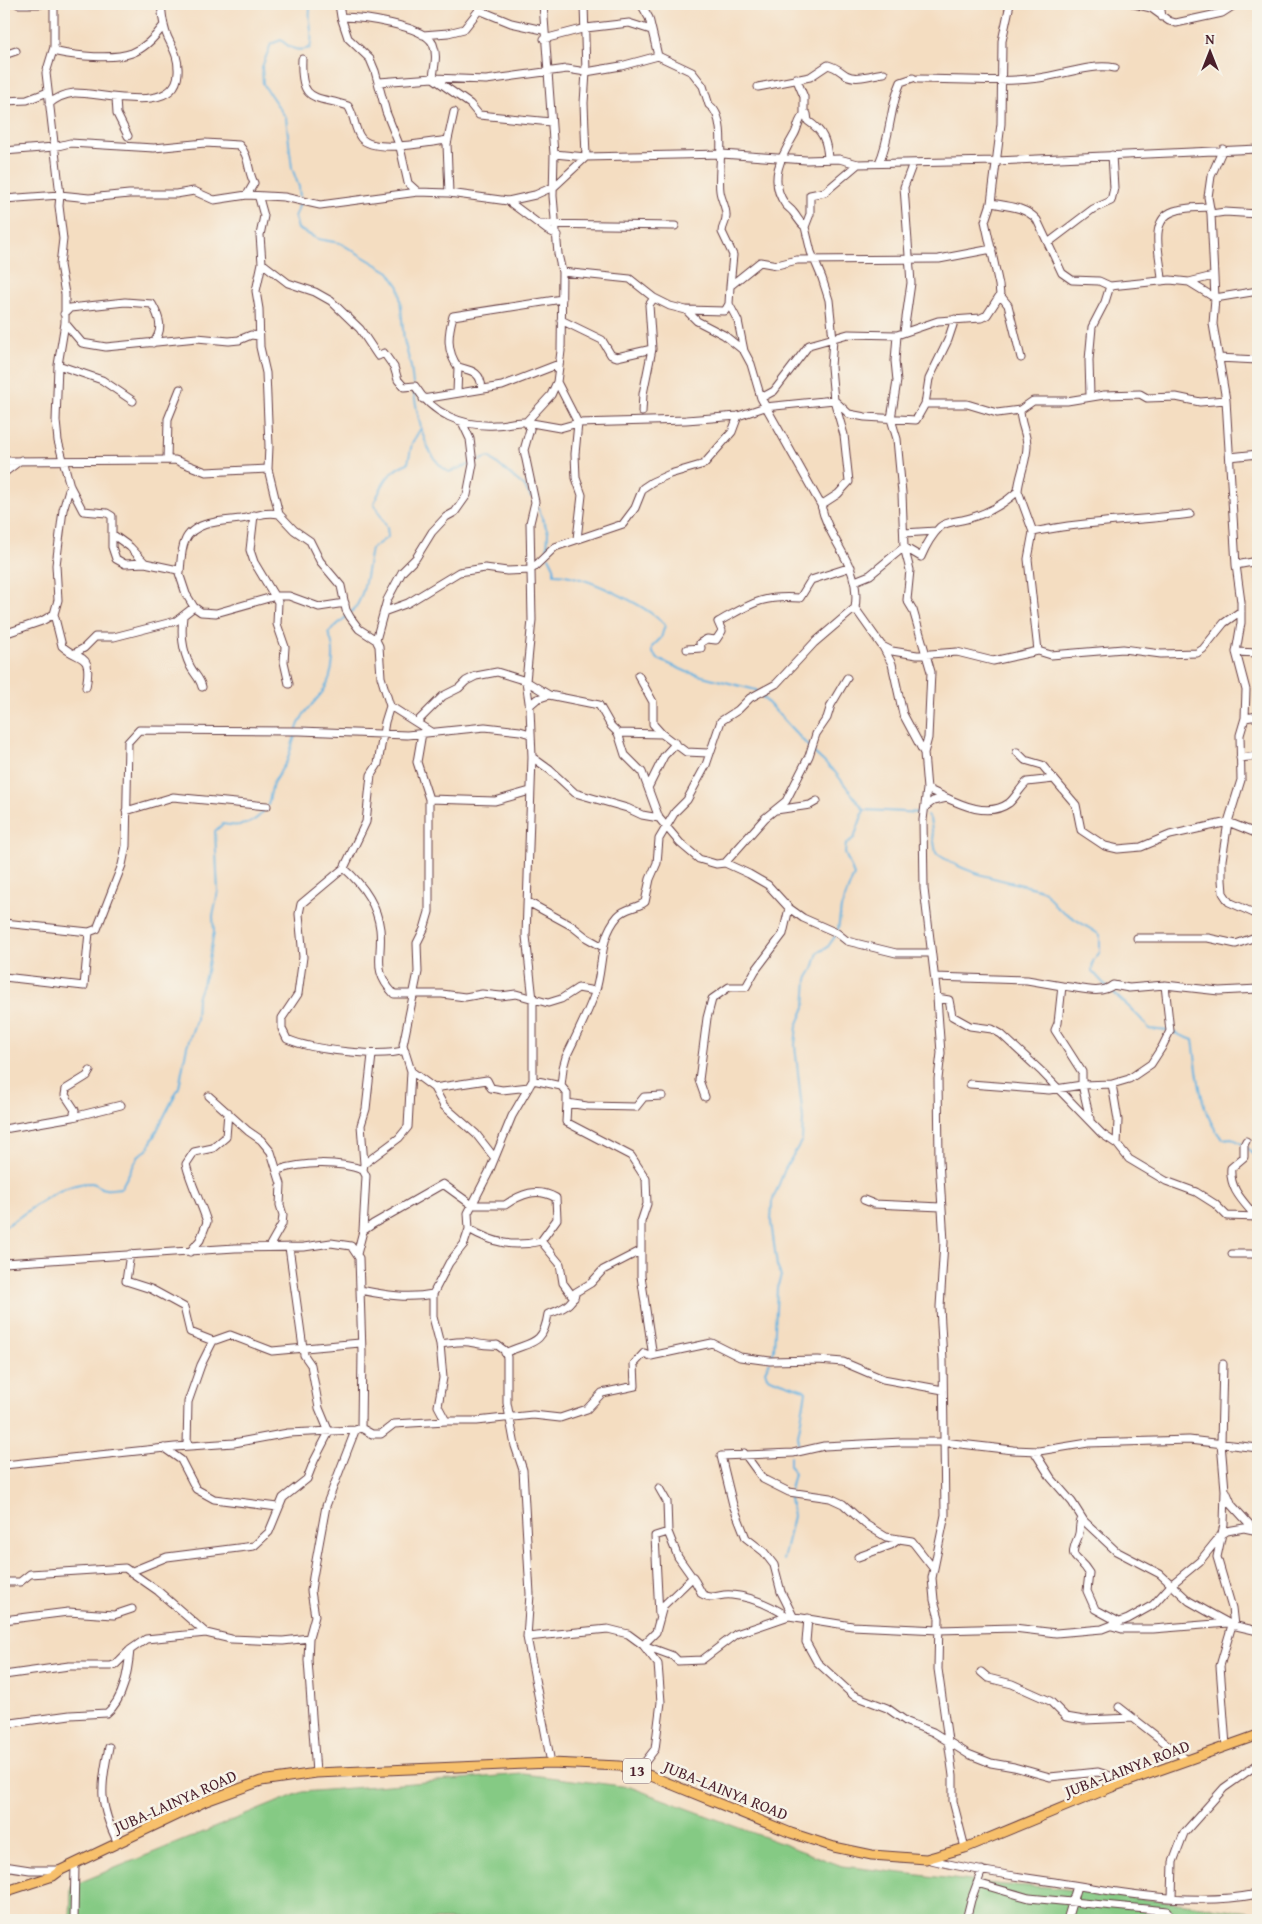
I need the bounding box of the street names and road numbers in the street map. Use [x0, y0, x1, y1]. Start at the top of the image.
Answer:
street label: JUBA-LAINYA ROAD [1059, 1733, 1193, 1804]
street label: JUBA-LAINYA ROAD [658, 1753, 792, 1826]
road number: 13 [623, 1758, 651, 1784]
street label: JUBA-LAINYA ROAD [108, 1763, 241, 1840]

